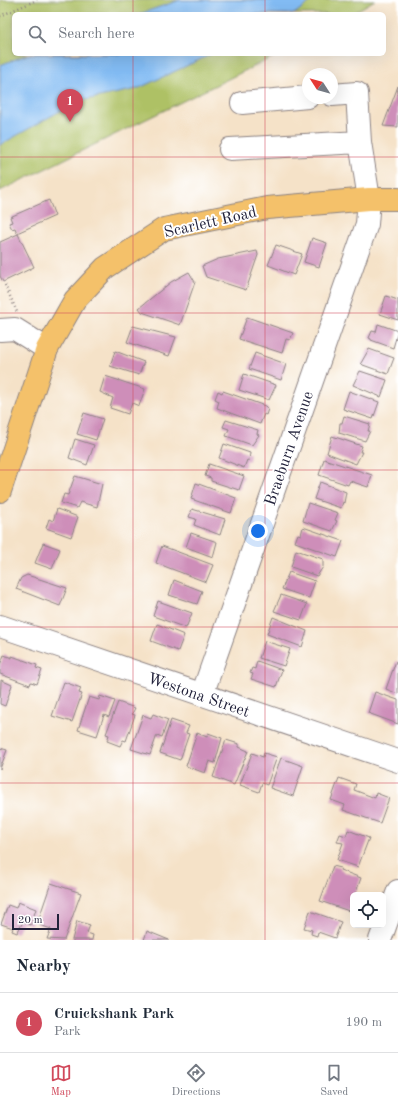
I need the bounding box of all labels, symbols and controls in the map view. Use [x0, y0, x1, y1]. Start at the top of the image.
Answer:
search box [12, 12, 386, 56]
icon: search [26, 23, 48, 45]
text: Search here [58, 27, 135, 42]
north arrow [302, 68, 338, 104]
pin: 1 [57, 89, 83, 122]
street label: Scarlett Road [163, 205, 258, 241]
street label: Braeburn Avenue [263, 389, 317, 508]
your location [248, 521, 268, 541]
street label: Westona Street [145, 671, 252, 721]
map controls [350, 892, 386, 928]
button: locate [350, 892, 386, 928]
scale bar [12, 912, 59, 931]
text: 20 m [18, 915, 43, 926]
text: Nearby [16, 958, 71, 975]
text: Cruickshank Park [54, 1007, 174, 1022]
text: 1 [25, 1016, 33, 1029]
text: 190 m [345, 1016, 382, 1029]
text: Park [54, 1025, 81, 1038]
tab: Map [50, 1062, 72, 1100]
tab: Directions [172, 1062, 220, 1100]
tab: Saved [320, 1062, 348, 1100]

